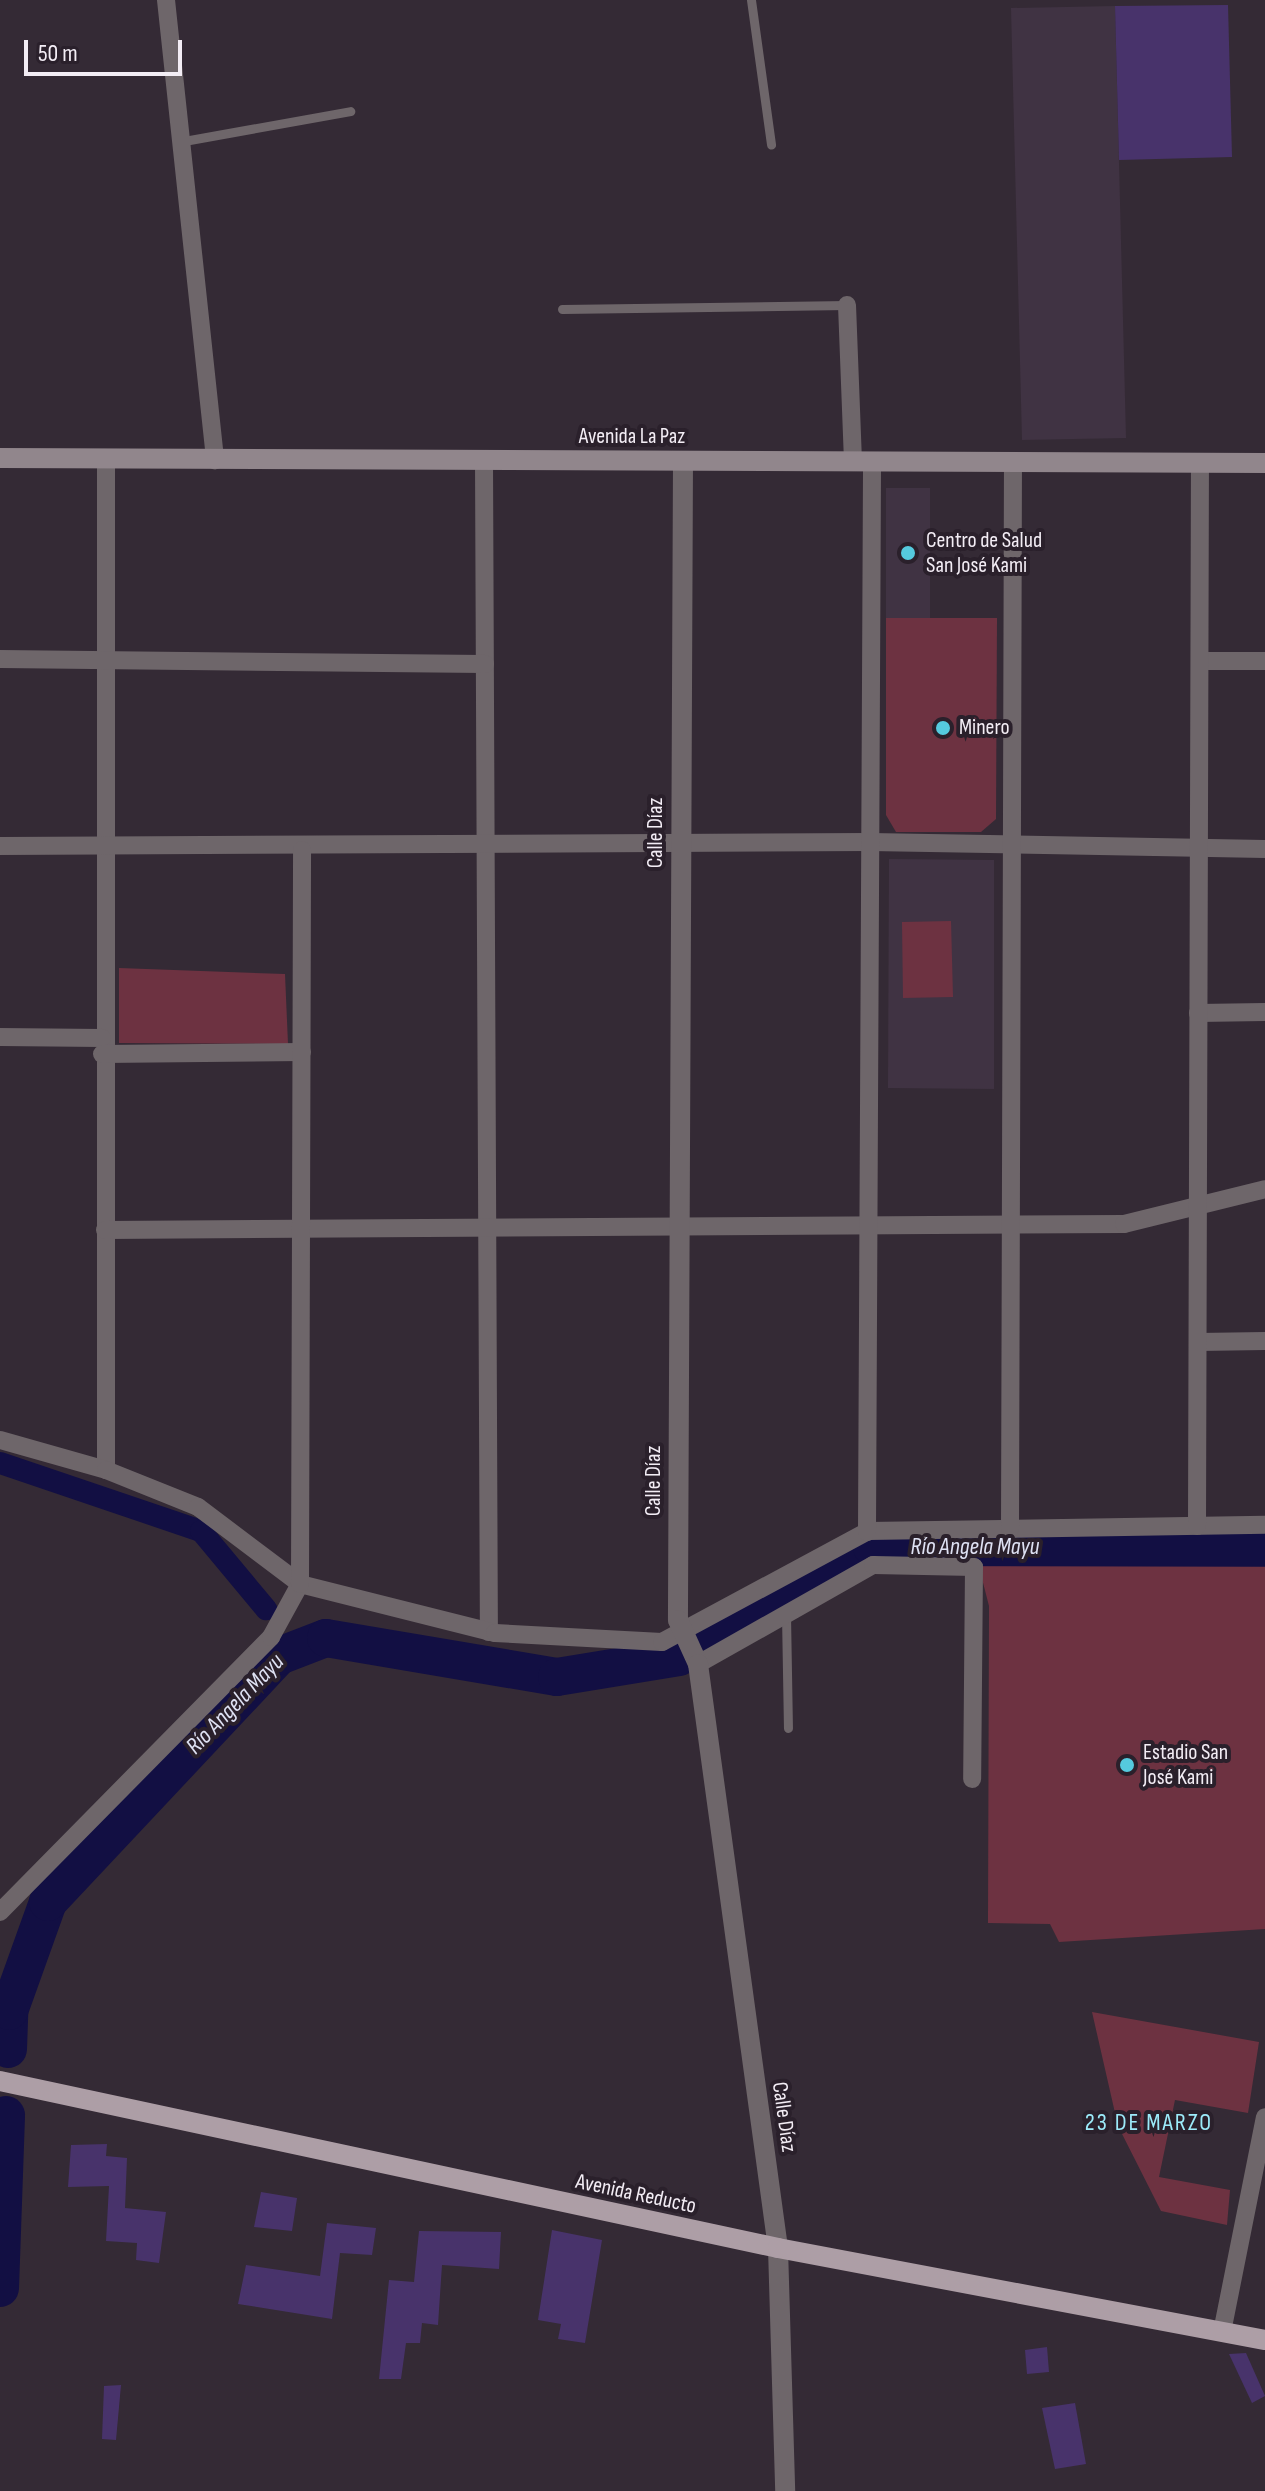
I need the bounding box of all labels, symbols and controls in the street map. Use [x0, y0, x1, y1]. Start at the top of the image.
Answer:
scale bar [28, 24, 186, 74]
text: 50 m [38, 39, 78, 68]
street label: Avenida La Paz [579, 424, 685, 450]
place label: Centro de Salud San José Kami [926, 527, 1042, 578]
marker: Centro de Salud San José Kami [897, 542, 919, 564]
place label: Minero [959, 715, 1010, 741]
marker: Minero [934, 719, 952, 737]
street label: Calle Díaz [643, 798, 669, 868]
street label: Calle Díaz [641, 1446, 667, 1516]
water label: Río Angela Mayu [911, 1533, 1039, 1561]
water label: Río Angela Mayu [180, 1648, 290, 1760]
place label: Estadio San José Kami [1143, 1739, 1228, 1790]
marker: Estadio San José Kami [1118, 1756, 1136, 1774]
street label: Calle Díaz [766, 2080, 802, 2154]
district label: 23 DE MARZO [1085, 2109, 1213, 2137]
street label: Avenida Reducto [573, 2168, 699, 2220]

